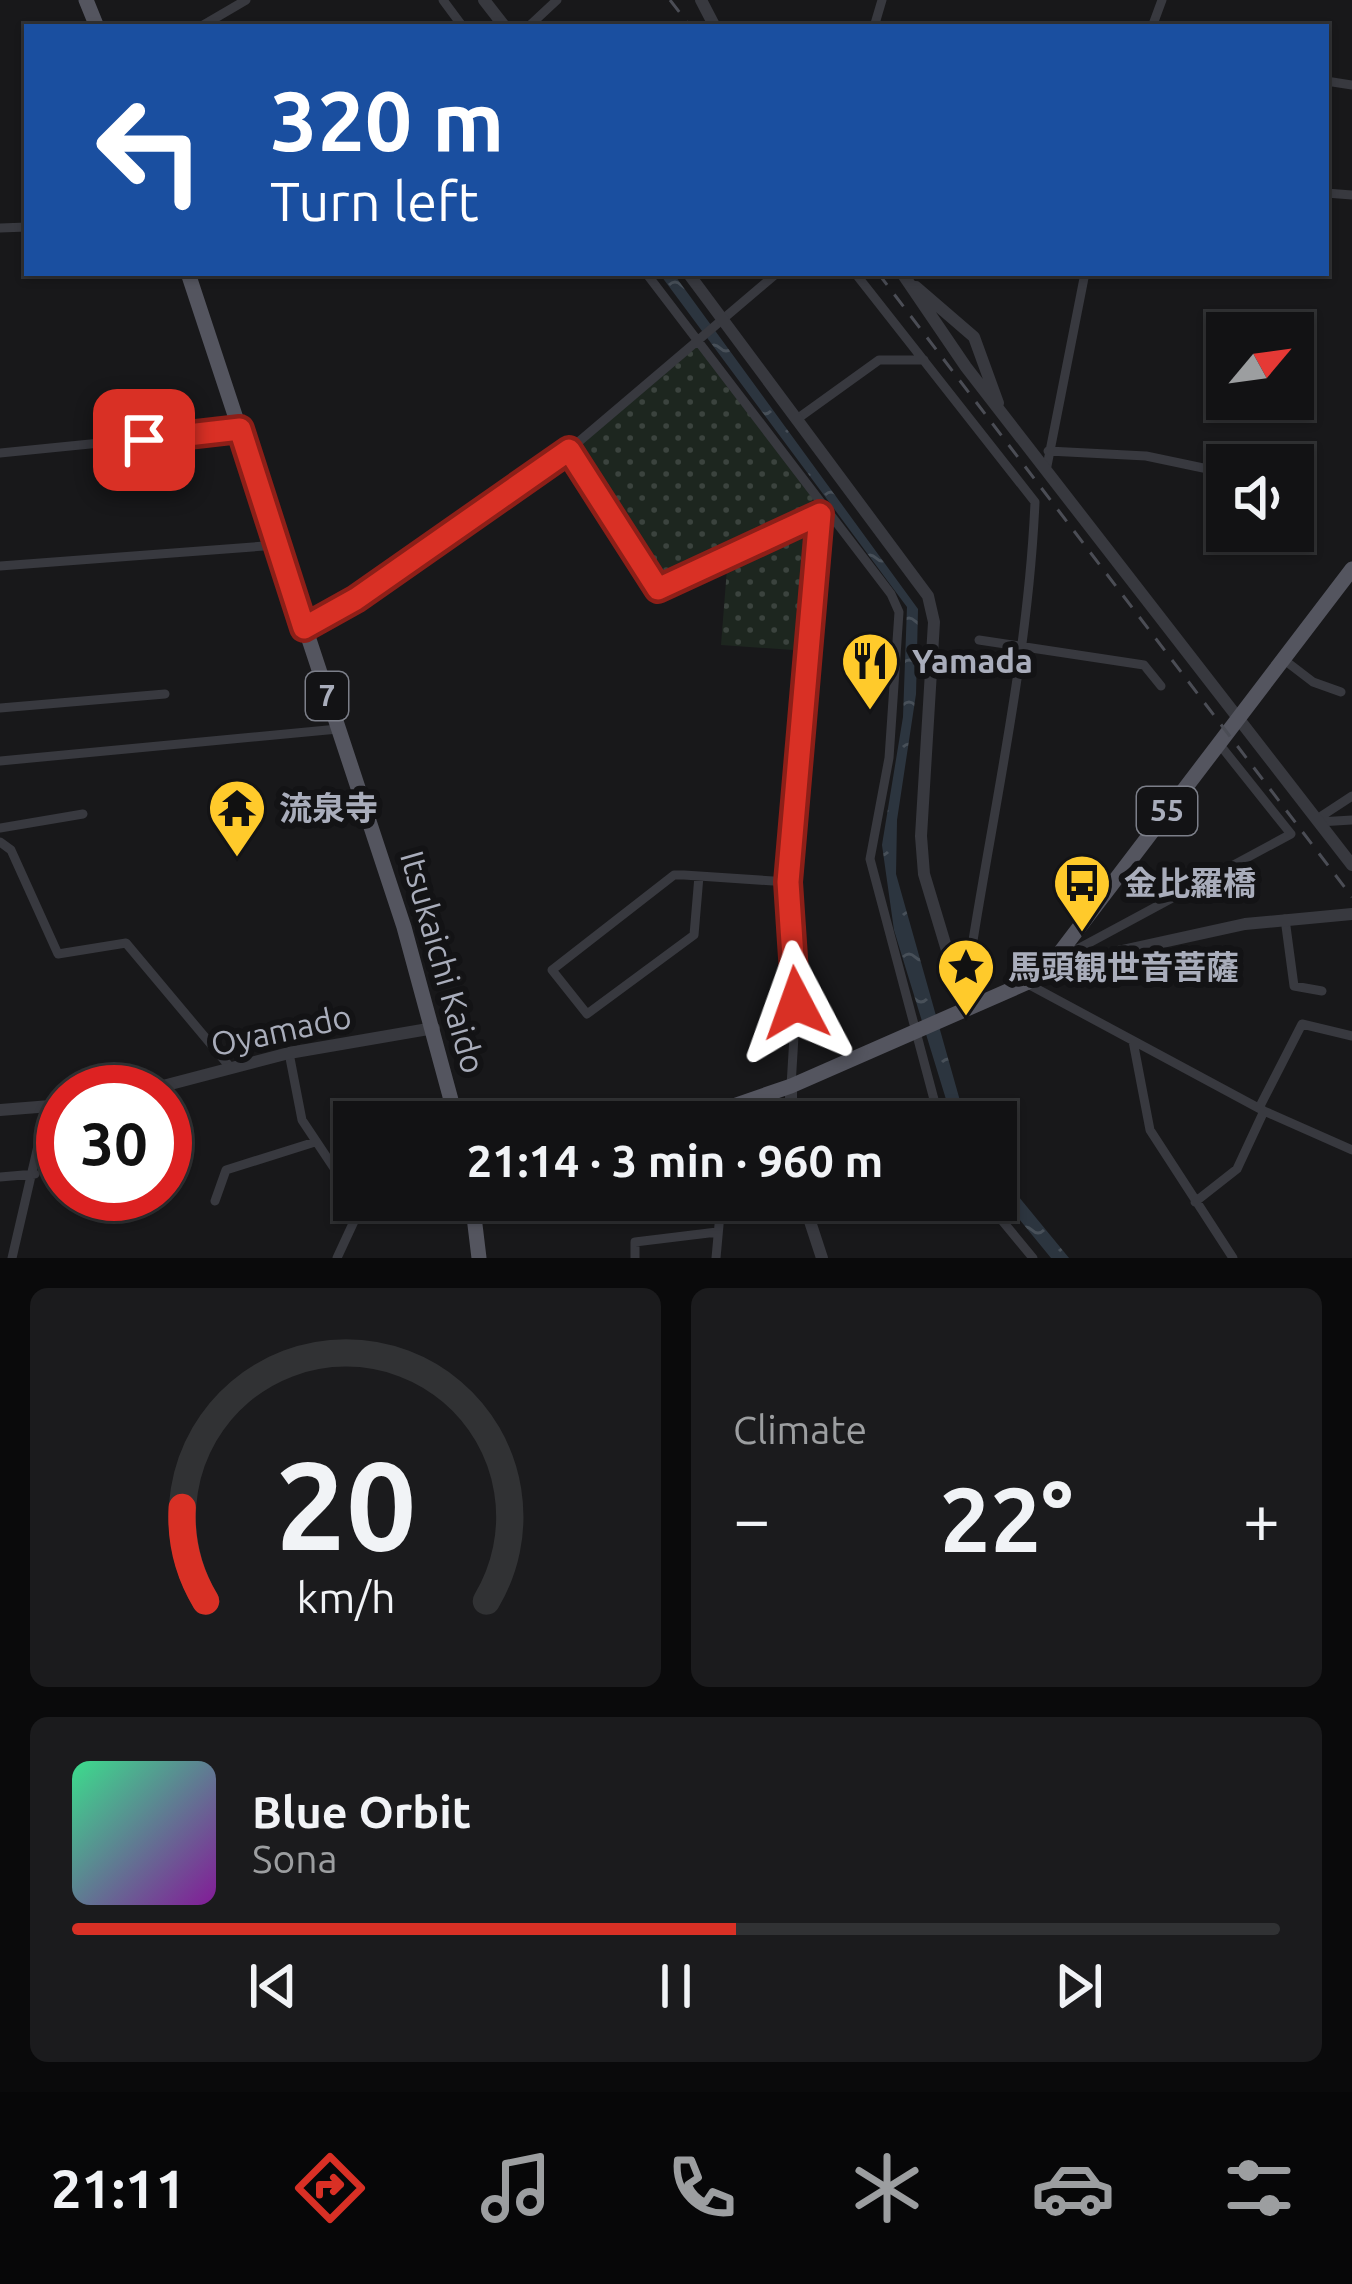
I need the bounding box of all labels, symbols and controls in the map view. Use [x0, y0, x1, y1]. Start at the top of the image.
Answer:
icon: left [72, 72, 228, 228]
text: 320 m [270, 73, 504, 167]
text: Turn left [270, 171, 479, 231]
north arrow [1206, 312, 1314, 420]
map controls [1206, 312, 1314, 552]
pin [93, 389, 195, 491]
icon: arrive [111, 407, 177, 473]
button: sound [1206, 444, 1314, 552]
restaurant icon: Yamada [839, 630, 901, 712]
place label: Yamada [912, 642, 1033, 679]
road number: 7 [306, 672, 348, 720]
temple icon: 流泉寺 [206, 777, 268, 859]
road number: 55 [1137, 787, 1197, 835]
place label: 流泉寺 [279, 789, 378, 826]
street label: Itsukaichi Kaido [394, 846, 493, 1077]
bus stop icon: 金比羅橋 [1051, 852, 1113, 934]
place label: 金比羅橋 [1124, 864, 1256, 901]
place icon: 馬頭観世音菩薩 [935, 936, 997, 1018]
position arrow [733, 940, 859, 1066]
place label: 馬頭観世音菩薩 [1008, 948, 1239, 985]
street label: Oyamado [207, 997, 354, 1062]
speed limit sign: 30 [36, 1065, 192, 1221]
text: 21:14 · 3 min · 960 m [467, 1135, 883, 1186]
text: Climate [733, 1408, 867, 1451]
text: 20 [275, 1434, 416, 1574]
text: 22° [940, 1468, 1073, 1569]
text: − [733, 1481, 770, 1555]
text: + [1243, 1481, 1280, 1555]
text: km/h [296, 1572, 395, 1620]
text: Blue Orbit [252, 1786, 471, 1837]
text: Sona [252, 1837, 338, 1880]
icon: previous [240, 1953, 306, 2019]
icon: pause [643, 1953, 709, 2019]
icon: next [1046, 1953, 1112, 2019]
icon: directions [288, 2146, 372, 2230]
icon: music [474, 2146, 558, 2230]
icon: phone [660, 2146, 744, 2230]
icon: climate [845, 2146, 929, 2230]
icon: car [1031, 2146, 1115, 2230]
icon: filters [1217, 2146, 1301, 2230]
text: 21:11 [51, 2158, 186, 2218]

